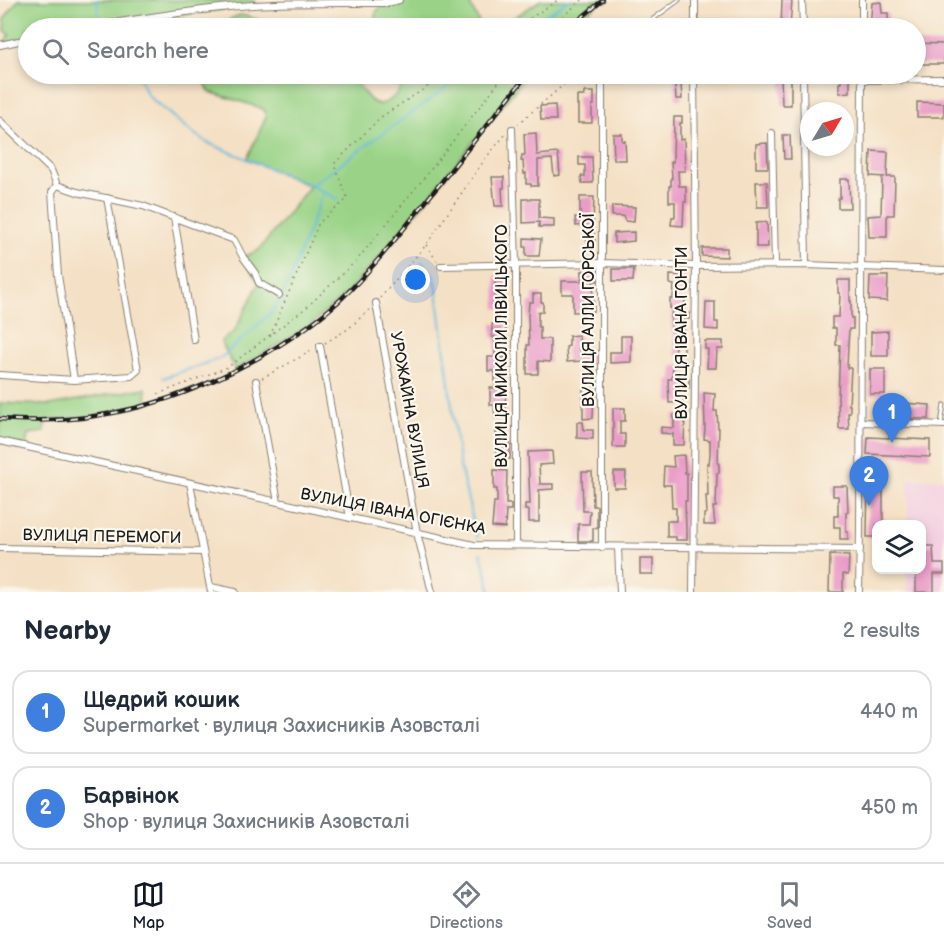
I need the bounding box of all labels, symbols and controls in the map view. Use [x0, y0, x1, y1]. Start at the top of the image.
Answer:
search box [18, 18, 926, 84]
icon: search [39, 35, 72, 68]
text: Search here [87, 38, 209, 65]
north arrow [800, 102, 854, 156]
street label: ВУЛИЦЯ АЛЛИ ГОРСЬКОЇ [578, 213, 599, 407]
street label: ВУЛИЦЯ МИКОЛИ ЛІВИЦЬКОГО [493, 224, 512, 468]
street label: ВУЛИЦЯ ІВАНА ГОНТИ [673, 246, 692, 420]
your location [401, 265, 430, 294]
street label: УРОЖАЙНА ВУЛИЦЯ [386, 330, 432, 490]
pin: 1 [872, 394, 912, 443]
pin: 2 [850, 456, 888, 506]
street label: ВУЛИЦЯ ІВАНА ОГІЄНКА [299, 485, 488, 539]
map controls [872, 520, 926, 574]
button: layers [872, 520, 926, 574]
street label: ВУЛИЦЯ ПЕРЕМОГИ [22, 526, 182, 548]
text: Nearby [24, 616, 111, 647]
text: 2 results [843, 619, 920, 643]
text: Щедрий кошик [83, 687, 239, 714]
text: 1 [41, 700, 50, 724]
text: 440 m [860, 700, 918, 724]
text: Supermarket · вулиця Захисників Азовсталі [83, 714, 480, 738]
text: Барвінок [83, 783, 179, 810]
text: 2 [40, 796, 51, 820]
text: 450 m [861, 796, 918, 820]
text: Shop · вулиця Захисників Азовсталі [83, 810, 410, 834]
tab: Map [132, 878, 165, 933]
tab: Directions [429, 878, 503, 933]
tab: Saved [767, 878, 812, 933]

